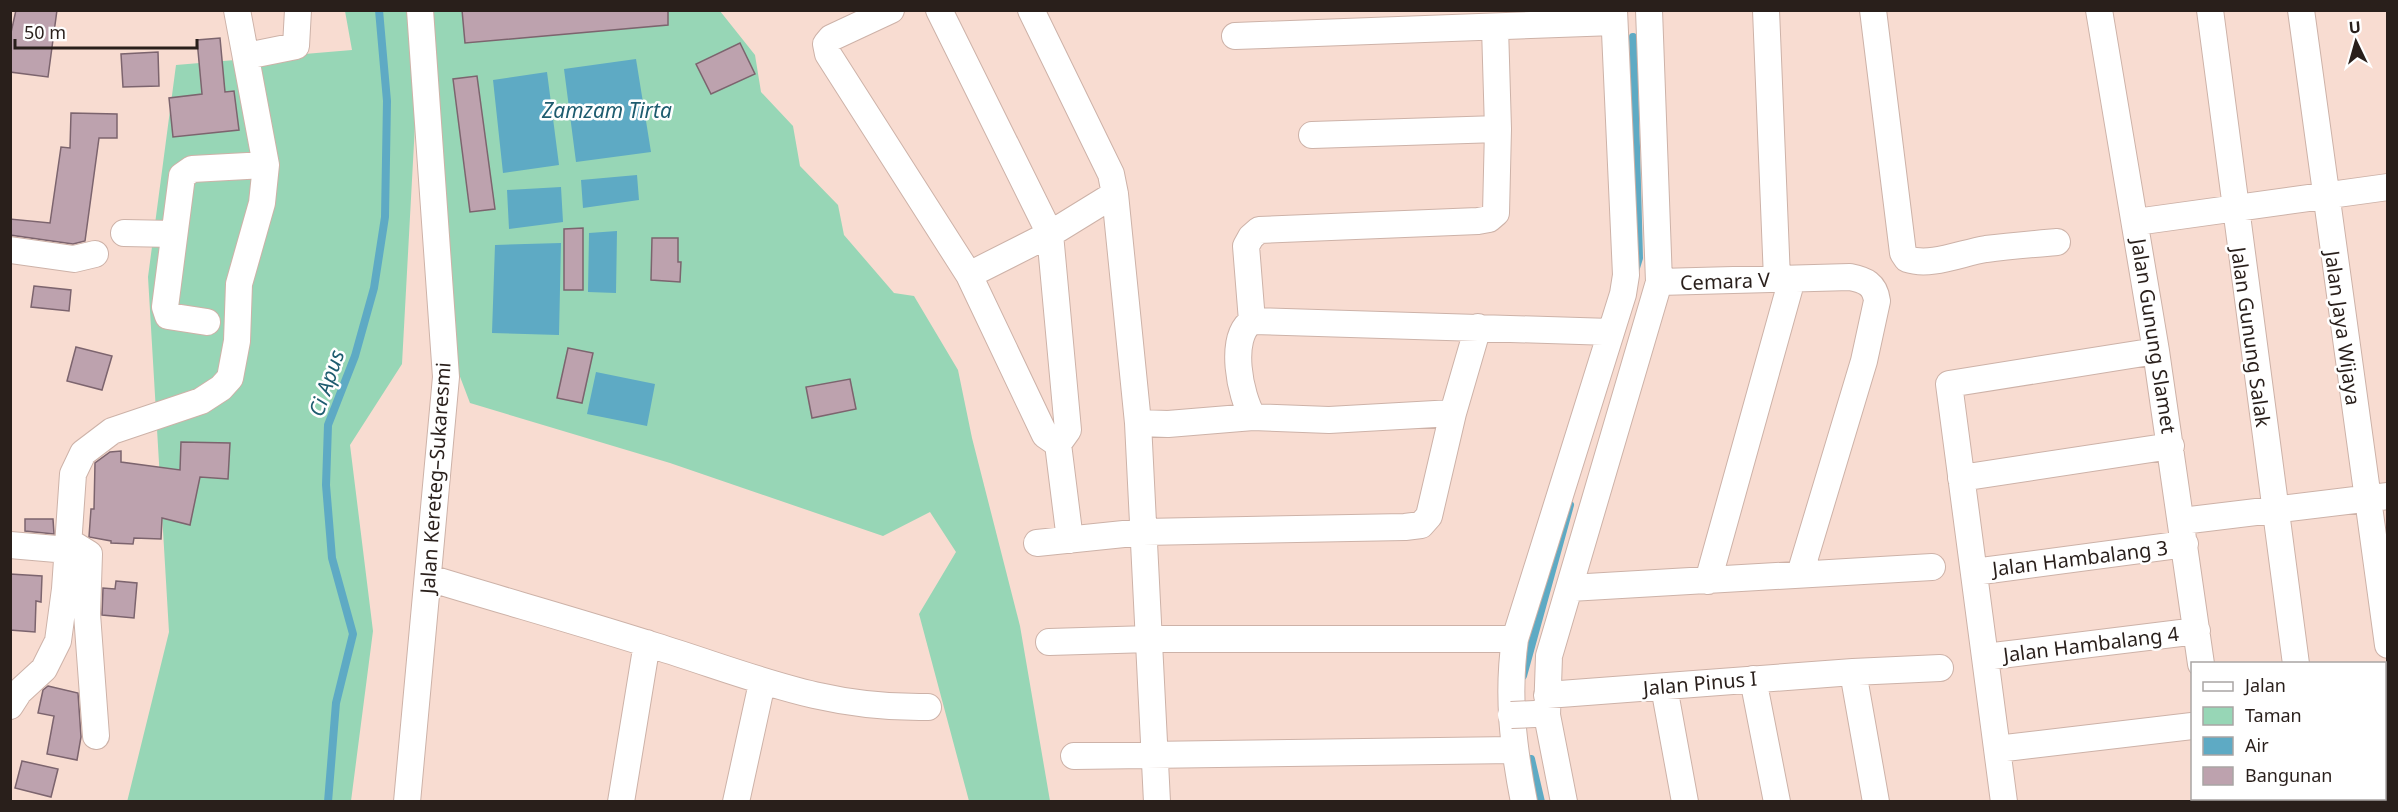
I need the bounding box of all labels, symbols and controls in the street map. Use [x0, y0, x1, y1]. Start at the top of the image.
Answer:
scale bar [15, 12, 196, 50]
north arrow [2326, 12, 2386, 72]
text: U [2348, 16, 2362, 39]
text: 50 m [24, 20, 66, 44]
water label: Zamzam Tirta [541, 96, 672, 124]
street label: Jalan Gunung Slamet [2125, 235, 2183, 435]
street label: Jalan Gunung Salak [2225, 243, 2277, 429]
street label: Jalan Jaya Wijaya [2319, 247, 2367, 407]
street label: Cemara V [1679, 266, 1771, 296]
water label: Ci Apus [302, 346, 350, 420]
street label: Jalan Kereteg–Sukaresmi [413, 361, 457, 597]
street label: Jalan Hambalang 3 [1989, 534, 2169, 582]
street label: Jalan Hambalang 4 [2000, 620, 2181, 668]
legend [2191, 662, 2386, 800]
street label: Jalan Pinus I [1640, 665, 1758, 702]
text: Jalan [2243, 673, 2286, 697]
text: Taman [2245, 703, 2302, 727]
text: Air [2245, 733, 2269, 757]
text: Bangunan [2245, 763, 2332, 787]

